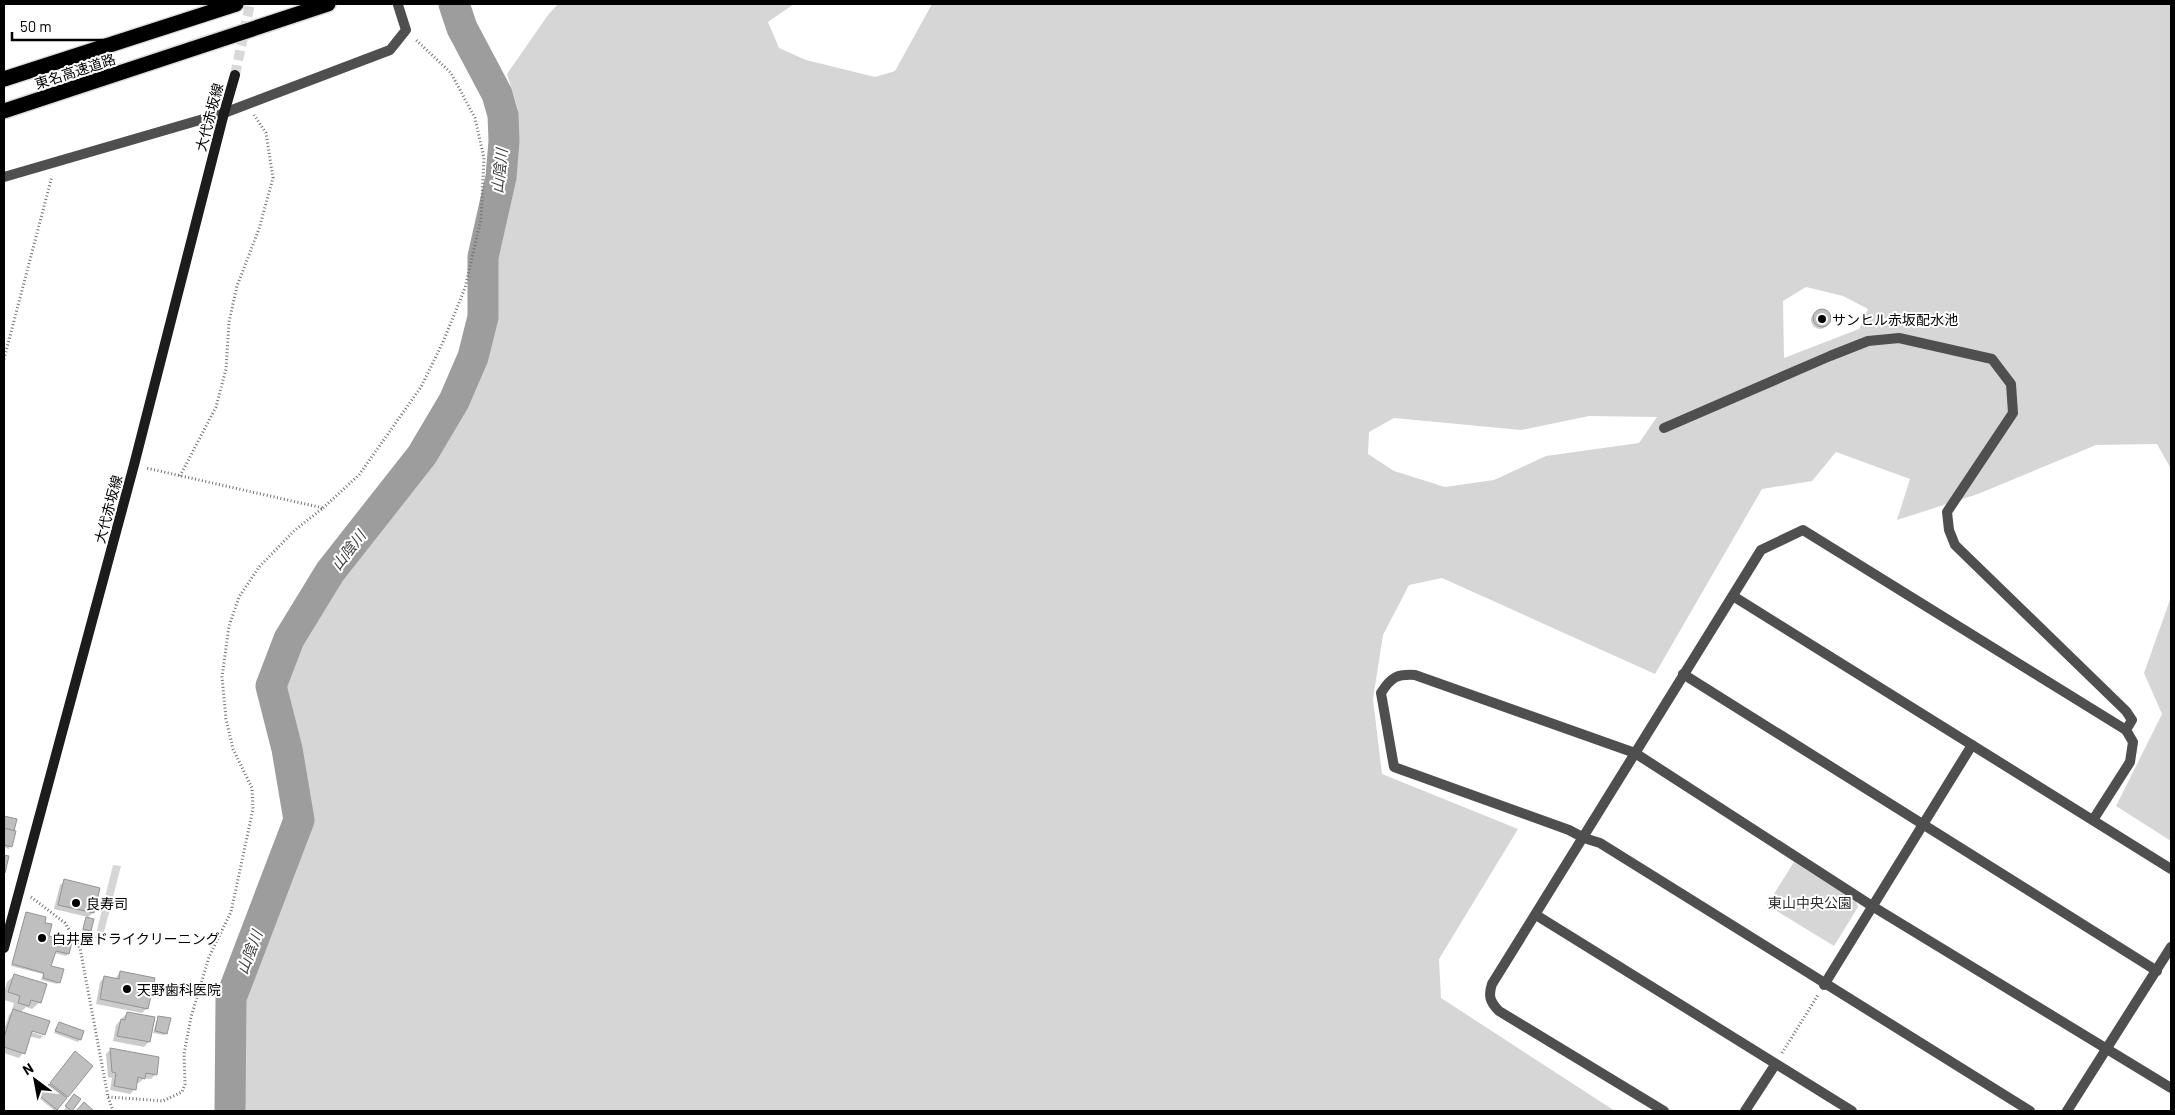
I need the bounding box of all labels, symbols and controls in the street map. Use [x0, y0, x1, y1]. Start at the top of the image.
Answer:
scale bar [12, 10, 142, 42]
text: 50 m [20, 17, 52, 35]
street label: 東名高速道路 [32, 50, 118, 92]
street label: 大代赤坂線 [192, 81, 226, 153]
water label: 山陰川 [488, 146, 511, 194]
place label: サンヒル赤坂配水池 [1832, 311, 1958, 328]
marker: サンヒル赤坂配水池 [1816, 313, 1828, 325]
street label: 大代赤坂線 [91, 473, 125, 545]
water label: 山陰川 [327, 525, 370, 573]
park label: 東山中央公園 [1768, 894, 1852, 911]
place label: 良寿司 [86, 895, 128, 912]
marker: 良寿司 [70, 897, 82, 909]
water label: 山陰川 [233, 926, 266, 976]
place label: 白井屋ドライクリーニング [52, 930, 220, 947]
marker: 白井屋ドライクリーニング [36, 932, 48, 944]
place label: 天野歯科医院 [137, 981, 221, 998]
marker: 天野歯科医院 [121, 983, 133, 995]
north arrow [10, 1055, 60, 1105]
text: N [19, 1059, 36, 1078]

